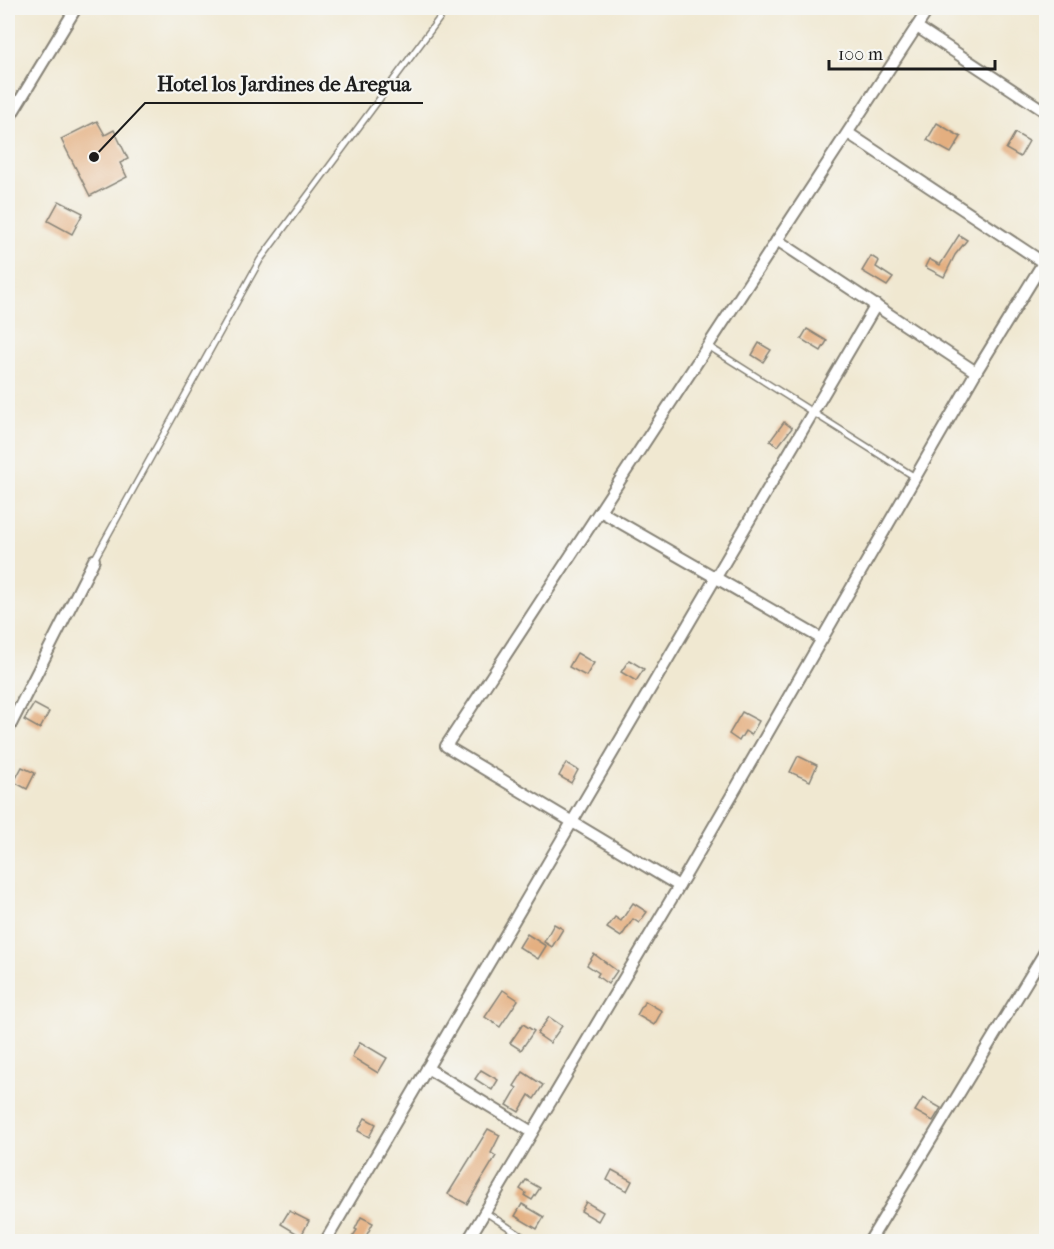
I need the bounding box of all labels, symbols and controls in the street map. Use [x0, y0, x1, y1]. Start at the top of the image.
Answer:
scale bar [829, 33, 996, 71]
text: 100 m [838, 44, 883, 65]
callout: Hotel los Jardines de Aregua [145, 64, 423, 103]
text: Hotel los Jardines de Aregua [157, 72, 412, 96]

